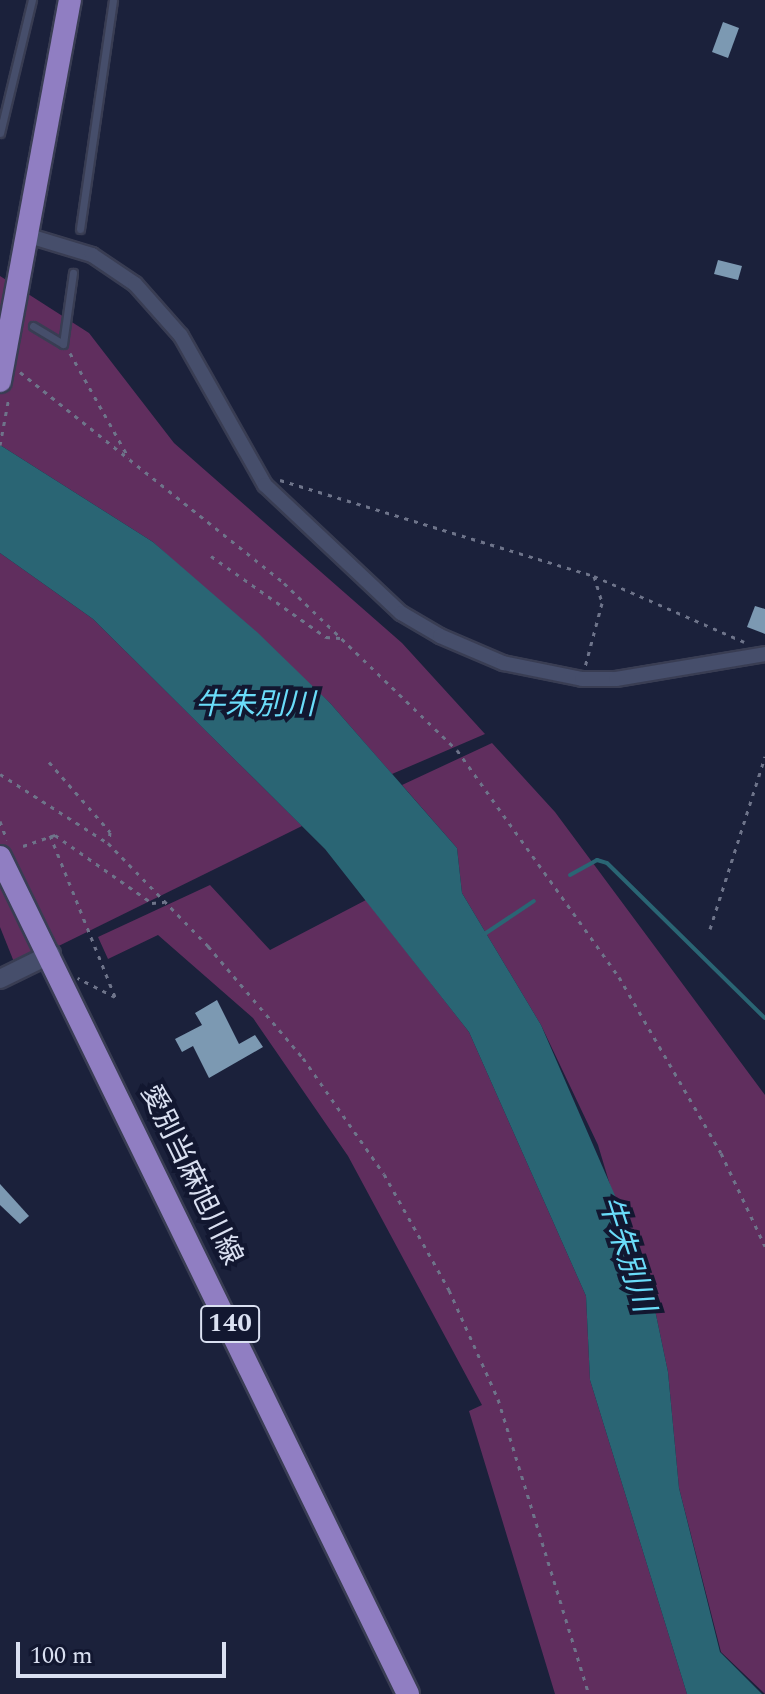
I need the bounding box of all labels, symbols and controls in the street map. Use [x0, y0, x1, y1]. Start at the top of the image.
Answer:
water label: 牛朱別川 [195, 687, 315, 723]
street label: 愛別当麻旭川線 [133, 1080, 249, 1270]
water label: 牛朱別川 [590, 1191, 662, 1317]
road number: 140 [200, 1302, 260, 1346]
scale bar [20, 1626, 230, 1676]
text: 100 m [30, 1638, 93, 1674]

